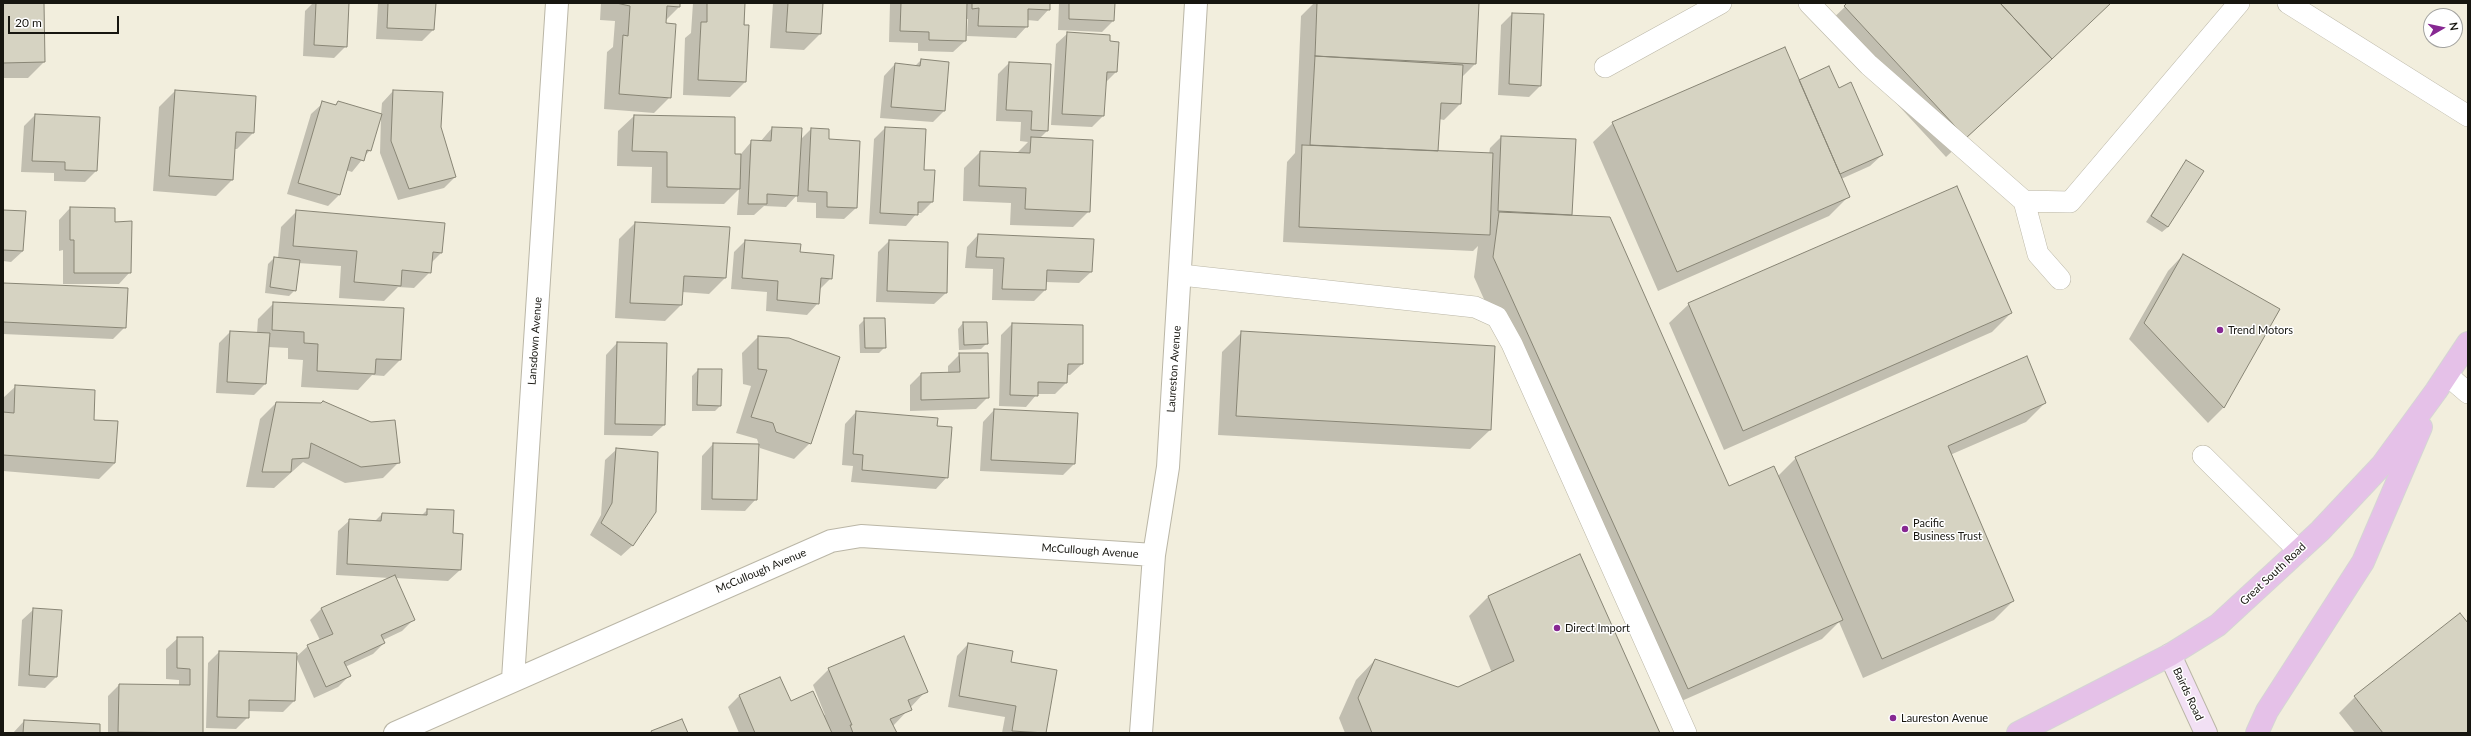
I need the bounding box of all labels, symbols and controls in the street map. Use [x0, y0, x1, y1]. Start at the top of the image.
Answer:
scale bar [10, 8, 121, 34]
north arrow [2423, 8, 2463, 48]
text: 20 m [15, 15, 42, 30]
text: N [2447, 21, 2461, 31]
street label: Lansdown Avenue [525, 296, 545, 386]
place label: Trend Motors [2228, 323, 2293, 337]
street label: Laureston Avenue [1164, 325, 1184, 413]
marker: Trend Motors [2215, 325, 2225, 335]
place label: Pacific Business Trust [1913, 516, 1982, 542]
marker: Pacific Business Trust [1900, 524, 1910, 534]
street label: Great South Road [2237, 540, 2309, 608]
street label: McCullough Avenue [1041, 541, 1139, 561]
street label: McCullough Avenue [714, 546, 808, 596]
place label: Direct Import [1565, 621, 1630, 635]
marker: Direct Import [1552, 623, 1562, 633]
street label: Bairds Road [2170, 665, 2206, 723]
place label: Laureston Avenue [1901, 711, 1988, 725]
marker: Laureston Avenue [1888, 713, 1898, 723]

